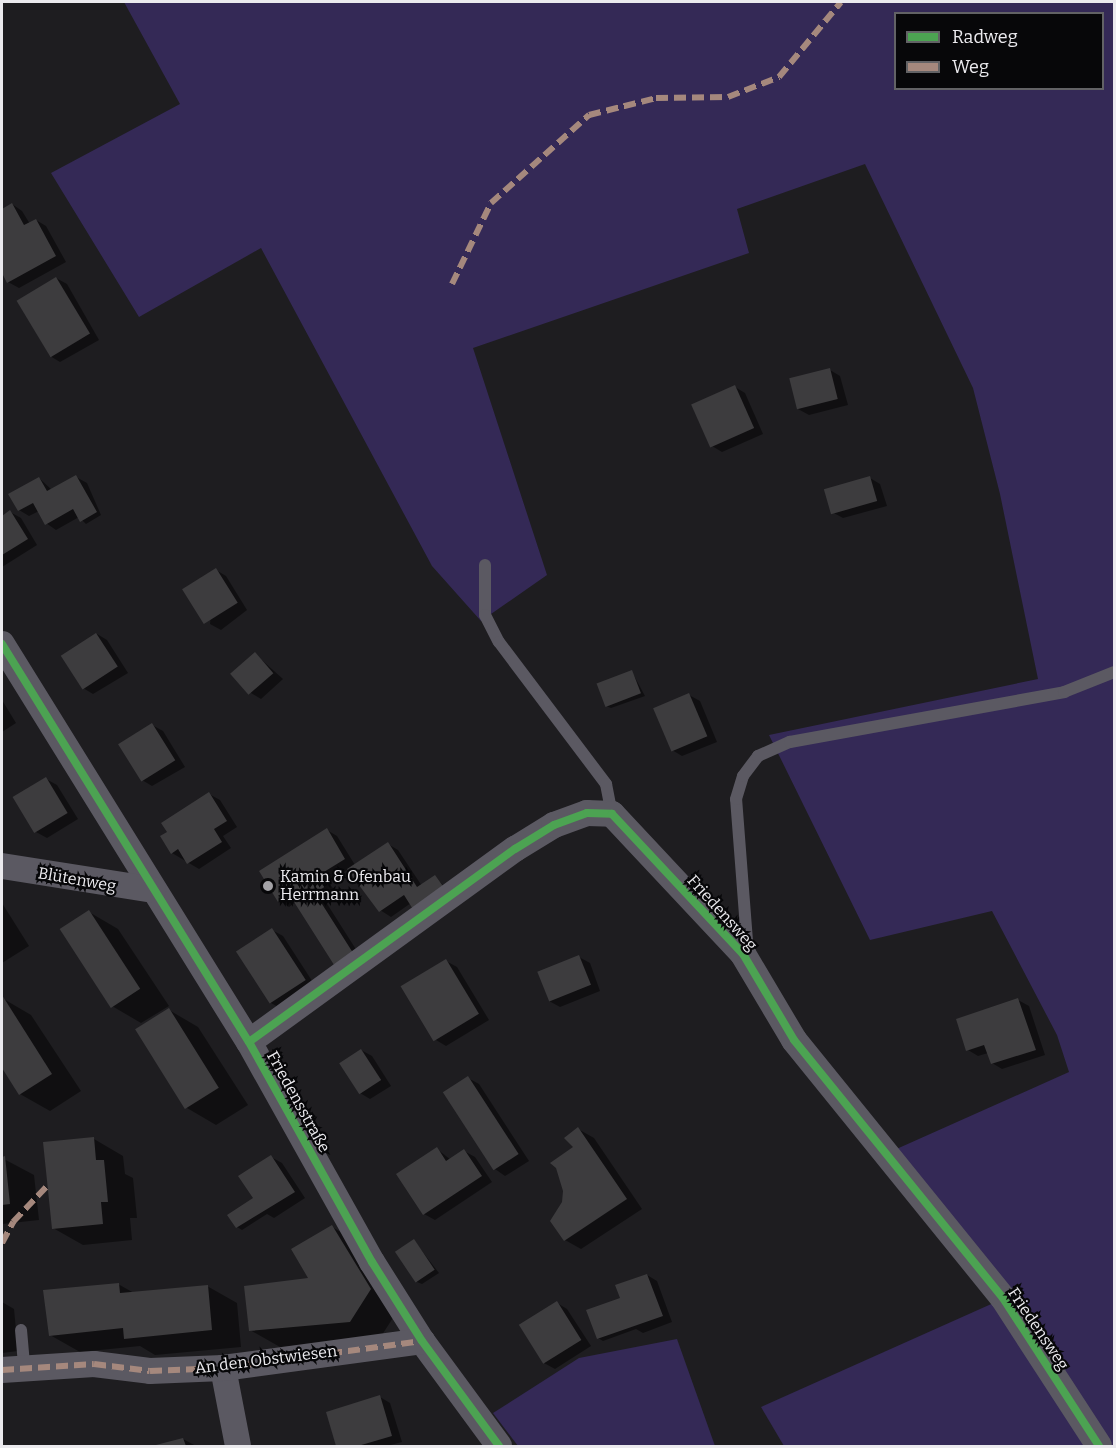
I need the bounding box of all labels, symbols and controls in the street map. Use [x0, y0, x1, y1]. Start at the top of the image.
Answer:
legend [894, 12, 1104, 90]
text: Radweg [952, 26, 1018, 48]
text: Weg [952, 56, 989, 78]
street label: Blütenweg [36, 864, 118, 896]
place label: Kamin & Ofenbau Herrmann [280, 867, 411, 905]
street label: Friedensweg [683, 871, 761, 955]
marker: Kamin & Ofenbau Herrmann [261, 879, 275, 893]
street label: Friedensstraße [262, 1048, 334, 1156]
street label: Friedensweg [1003, 1284, 1073, 1374]
street label: An den Obstwiesen [194, 1342, 338, 1378]

